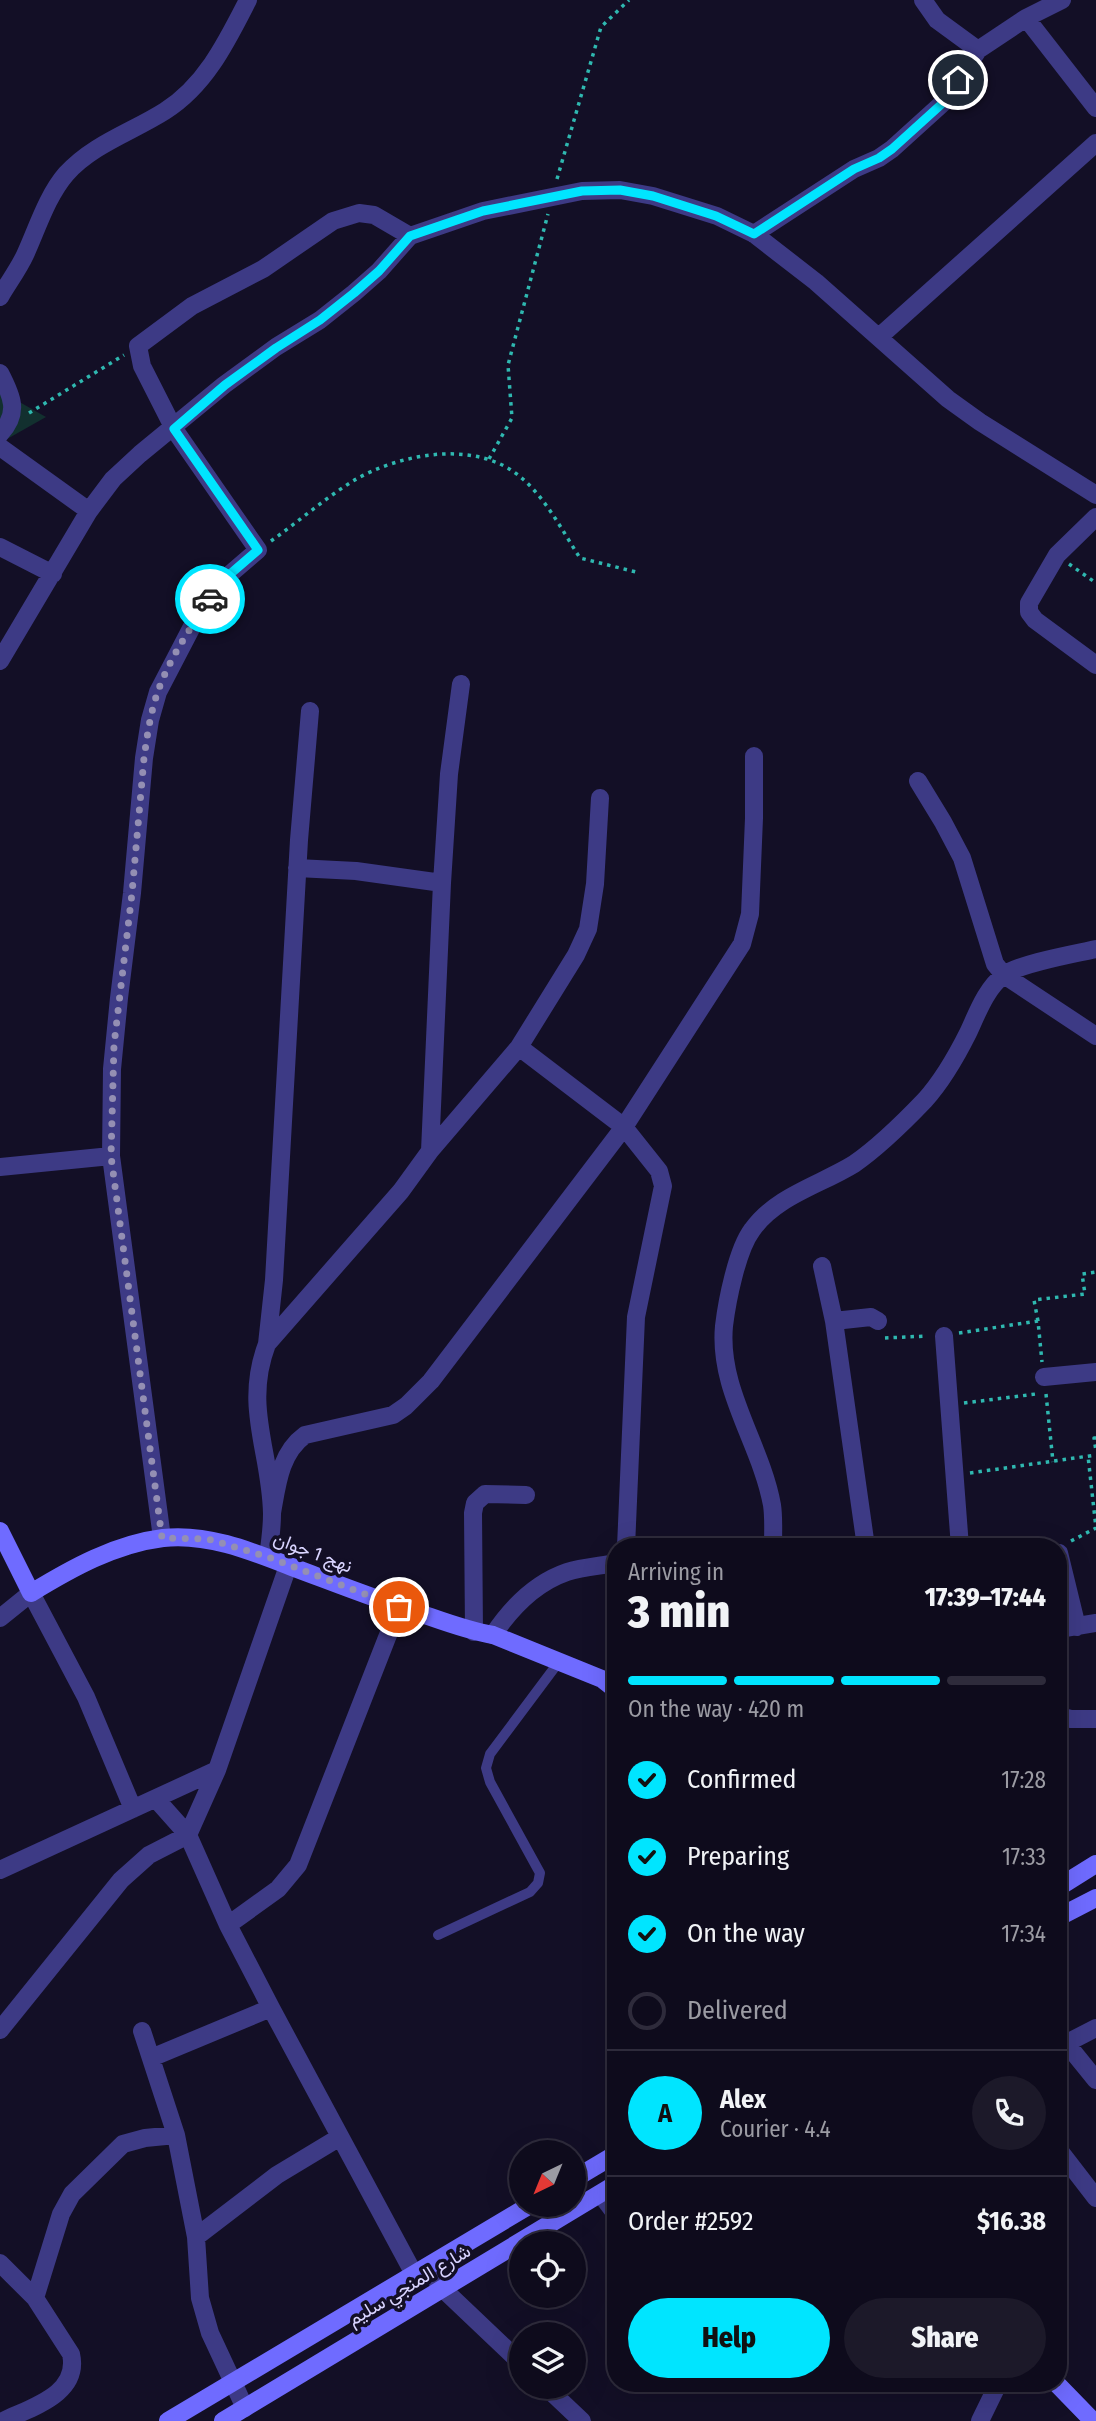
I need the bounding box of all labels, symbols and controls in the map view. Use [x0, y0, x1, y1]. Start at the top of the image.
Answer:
pin [928, 50, 988, 110]
icon: home [939, 61, 977, 99]
courier [175, 564, 245, 634]
icon: car [191, 580, 229, 618]
street label: نهج 1 جوان [270, 1526, 356, 1579]
text: Arriving in [628, 1558, 724, 1586]
pin [369, 1577, 429, 1637]
text: 17:39–17:44 [925, 1582, 1046, 1613]
text: 3 min [628, 1584, 730, 1639]
icon: bag [380, 1588, 418, 1626]
text: On the way · 420 m [628, 1695, 804, 1723]
icon: check [628, 1761, 666, 1799]
text: Confirmed [687, 1764, 797, 1795]
text: 17:28 [1001, 1766, 1046, 1794]
icon: check [628, 1838, 666, 1876]
text: Preparing [687, 1841, 789, 1872]
text: 17:33 [1002, 1843, 1046, 1871]
icon: check [628, 1915, 666, 1953]
text: On the way [687, 1918, 805, 1949]
text: 17:34 [1001, 1920, 1046, 1948]
text: Delivered [687, 1995, 788, 2026]
button: phone [972, 2076, 1046, 2150]
text: Alex [720, 2084, 766, 2115]
text: A [658, 2098, 672, 2129]
text: Courier · 4.4 [720, 2115, 831, 2143]
north arrow [509, 2140, 586, 2217]
map controls [509, 2140, 586, 2399]
text: Order #2592 [628, 2206, 753, 2237]
text: $16.38 [977, 2206, 1046, 2237]
button: locate [509, 2231, 586, 2308]
street label: شارع المنجي سليم [343, 2239, 477, 2334]
button: Help [628, 2298, 830, 2378]
button: Share [844, 2298, 1046, 2378]
button: layers [509, 2322, 586, 2399]

